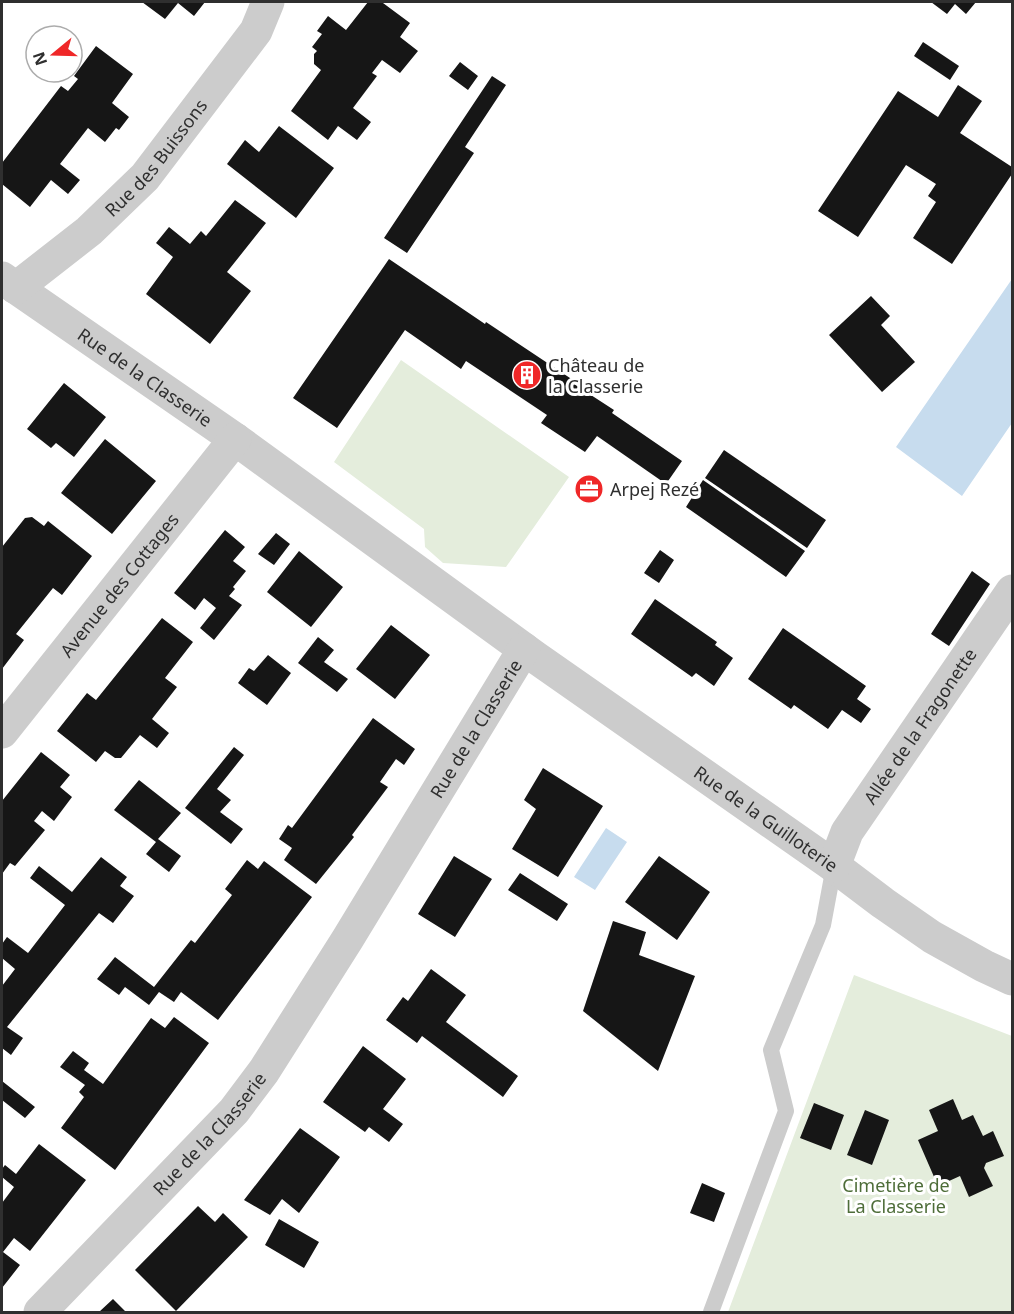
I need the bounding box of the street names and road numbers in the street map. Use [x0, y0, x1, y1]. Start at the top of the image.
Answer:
street label: Rue des Buissons [99, 94, 212, 222]
street label: Rue de la Classerie [73, 322, 217, 432]
street label: Avenue des Cottages [54, 508, 184, 662]
street label: Allée de la Fragonette [858, 643, 982, 809]
street label: Rue de la Classerie [424, 655, 527, 802]
street label: Rue de la Guilloterie [689, 760, 843, 877]
street label: Rue de la Classerie [147, 1067, 271, 1200]

